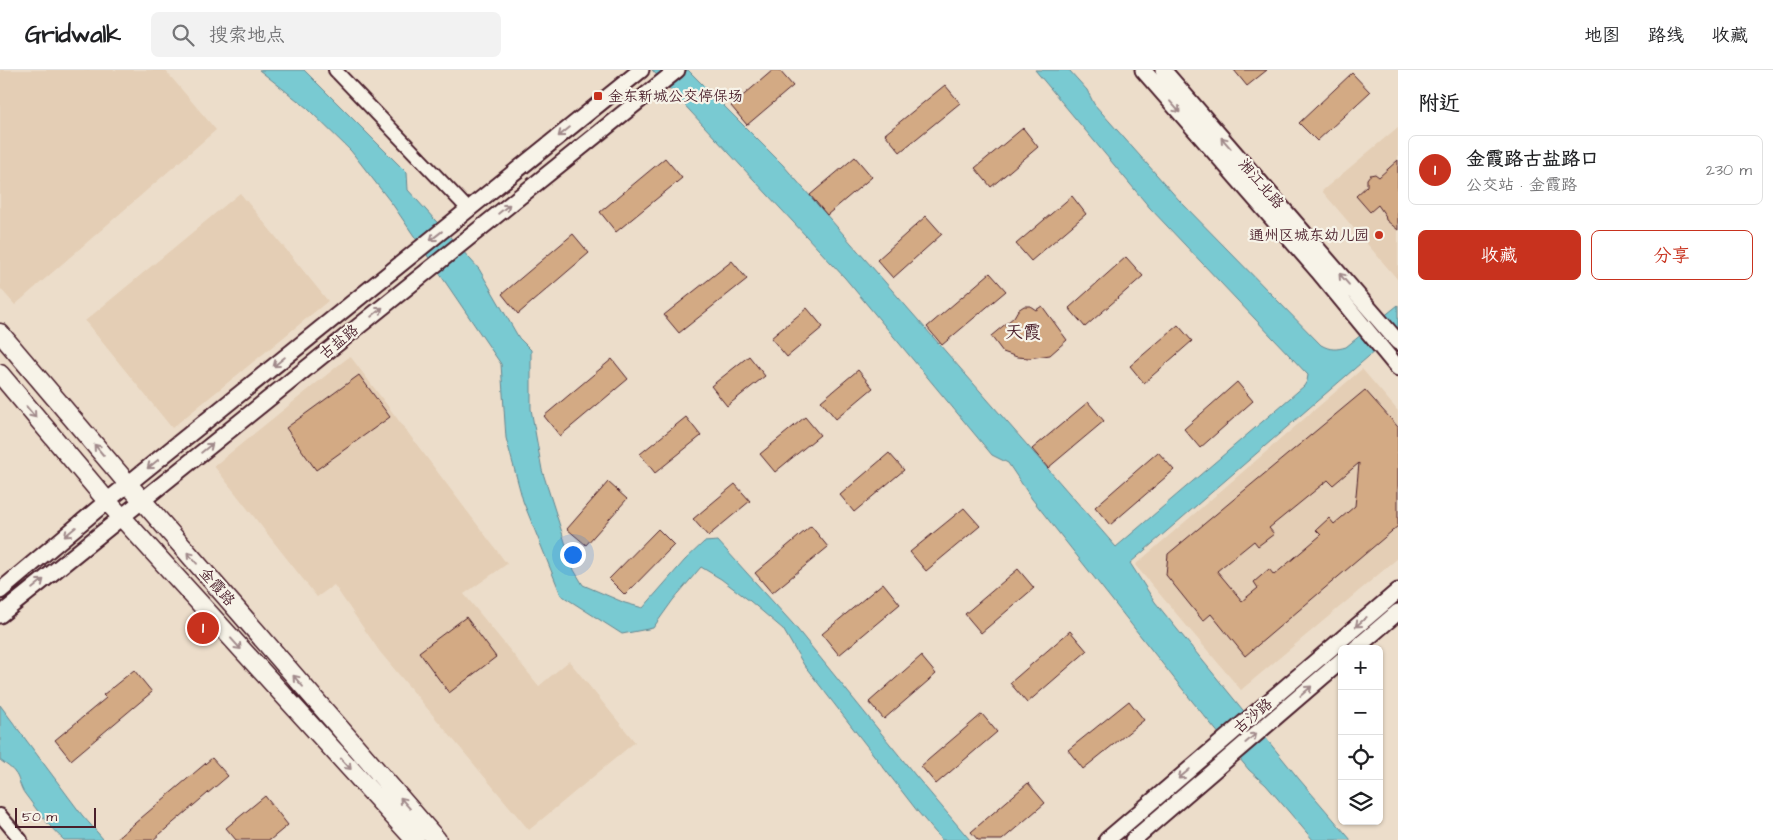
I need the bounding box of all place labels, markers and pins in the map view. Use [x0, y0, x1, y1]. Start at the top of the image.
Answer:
place label: 金东新城公交停保场 [608, 86, 743, 107]
marker: 金东新城公交停保场 [592, 90, 604, 102]
place label: 通州区城东幼儿园 [1249, 225, 1369, 246]
marker: 通州区城东幼儿园 [1373, 229, 1385, 241]
pin: 1 [187, 609, 219, 647]

